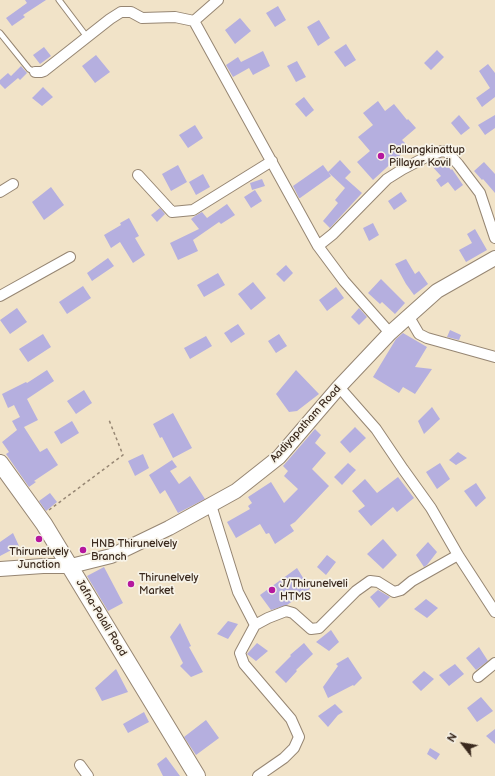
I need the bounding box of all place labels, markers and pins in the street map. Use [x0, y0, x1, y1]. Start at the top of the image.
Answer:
place label: Pallangkinattup Pillayar Kovil [389, 143, 465, 169]
marker: Pallangkinattup Pillayar Kovil [376, 151, 386, 161]
marker: Thirunelvely Junction [34, 534, 44, 544]
place label: HNB Thirunelvely Branch [91, 537, 177, 563]
place label: Thirunelvely Junction [9, 545, 69, 571]
marker: HNB Thirunelvely Branch [78, 545, 88, 555]
place label: Thirunelvely Market [139, 571, 198, 597]
place label: J/Thirunelveli HTMS [280, 577, 348, 603]
marker: Thirunelvely Market [126, 579, 136, 589]
marker: J/Thirunelveli HTMS [267, 585, 277, 595]

